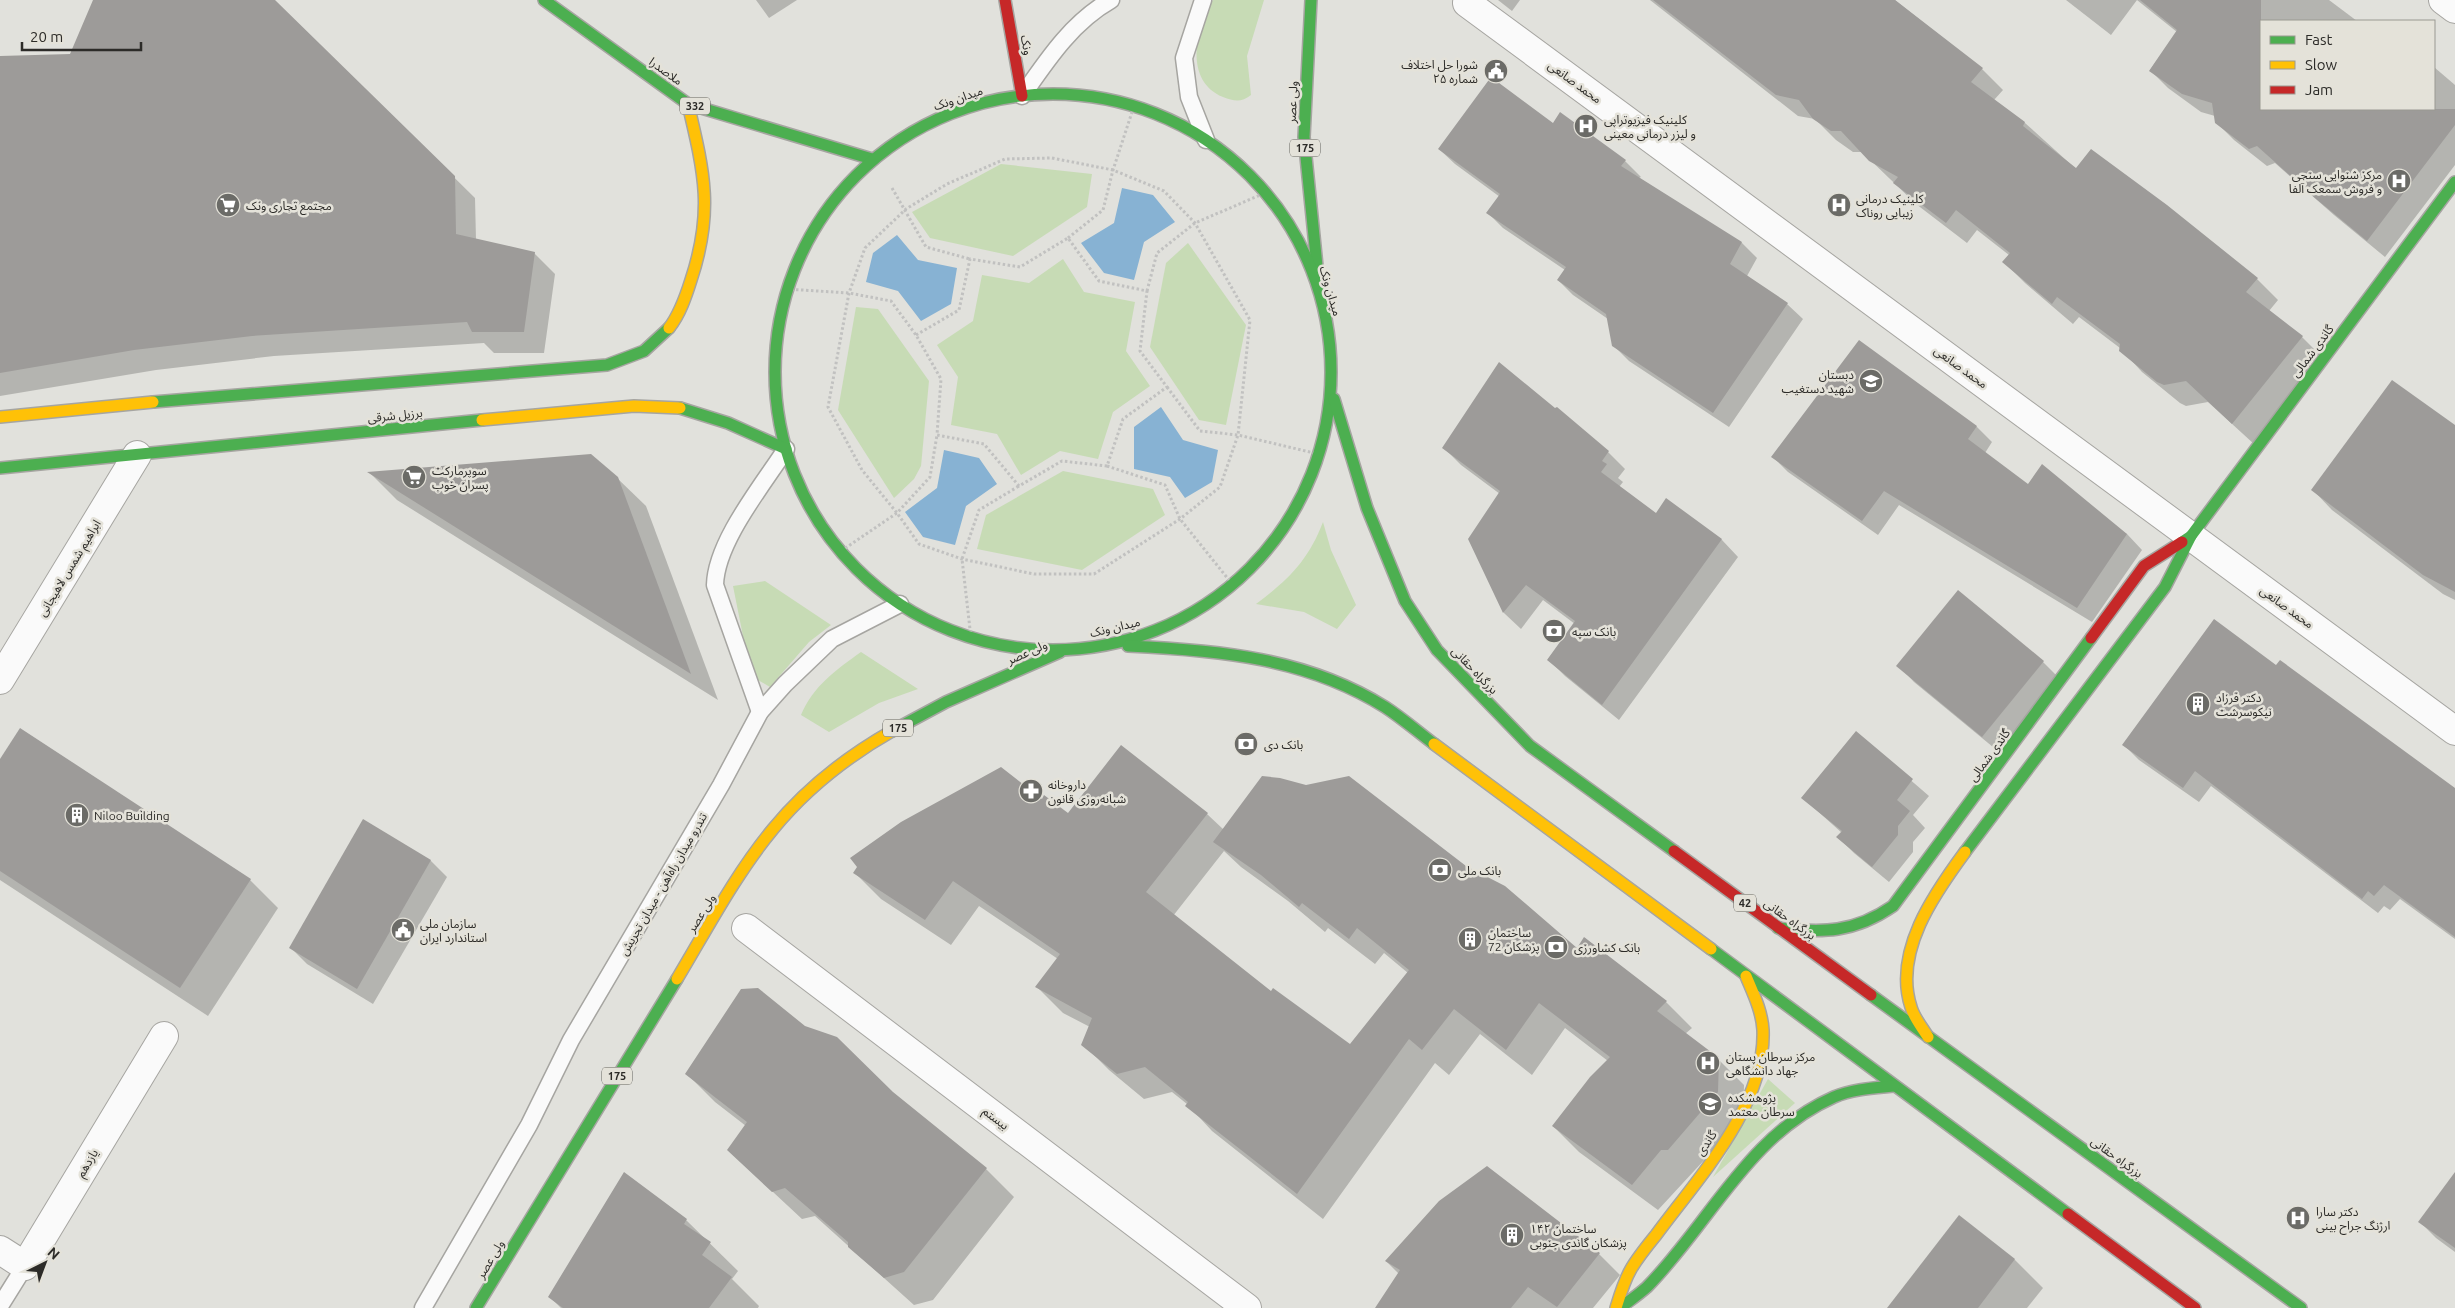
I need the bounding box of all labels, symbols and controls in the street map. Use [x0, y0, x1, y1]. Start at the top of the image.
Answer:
scale bar [22, 20, 141, 52]
legend [2260, 20, 2435, 110]
text: 20 m [30, 28, 63, 45]
text: Fast [2305, 31, 2333, 48]
street label: ونک [1018, 34, 1035, 56]
street label: ملاصدرا [646, 55, 685, 88]
text: Slow [2305, 56, 2338, 73]
place label: شورا حل اختلاف شماره ۲۵ [1401, 58, 1478, 86]
public building icon: شورا حل اختلاف شماره ۲۵ [1483, 58, 1509, 84]
street label: محمد صانعی [1545, 58, 1604, 106]
street label: ولی عصر [1284, 81, 1301, 124]
text: Jam [2305, 81, 2333, 98]
street label: میدان ونک [932, 84, 985, 113]
road number: 332 [680, 98, 710, 114]
hospital icon: کلینیک فیزیوتراپی و لیزر درمانی معینی [1573, 113, 1599, 139]
place label: کلینیک فیزیوتراپی و لیزر درمانی معینی [1604, 113, 1696, 141]
road number: 175 [1290, 140, 1320, 156]
place label: مرکز شنوایی سنجی و فروش سمعک آلفا [2289, 168, 2382, 196]
hospital icon: مرکز شنوایی سنجی و فروش سمعک آلفا [2386, 168, 2412, 194]
supermarket icon: مجتمع تجاری ونک [215, 192, 241, 218]
hospital icon: کلینیک درمانی زیبایی روناک [1826, 192, 1852, 218]
place label: کلینیک درمانی زیبایی روناک [1856, 192, 1925, 220]
place label: مجتمع تجاری ونک [246, 199, 332, 215]
street label: میدان ونک [1317, 265, 1344, 318]
street label: گاندی شمالی [2288, 322, 2337, 380]
street label: محمد صانعی [1931, 343, 1990, 391]
place label: دبستان شهید دستغیب [1781, 368, 1854, 396]
school or university icon: دبستان شهید دستغیب [1858, 368, 1884, 394]
street label: برزیل شرقی [367, 406, 423, 425]
supermarket icon: سوپرمارکت پسران خوب [401, 464, 427, 490]
place label: سوپرمارکت پسران خوب [432, 464, 489, 493]
street label: ابراهیم شمس لاهیجانی [35, 517, 106, 620]
street label: محمد صانعی [2257, 583, 2316, 631]
street label: میدان ونک [1089, 615, 1142, 640]
bank icon: بانک سپه [1541, 618, 1567, 644]
place label: بانک سپه [1572, 625, 1616, 640]
street label: ولی عصر [1004, 637, 1049, 668]
street label: بزرگراه حقانی [1449, 644, 1501, 697]
building icon: دکتر فرزاد نیکوسرشت [2185, 691, 2211, 717]
place label: دکتر فرزاد نیکوسرشت [2216, 691, 2272, 719]
road number: 175 [883, 720, 913, 736]
street label: گاندی شمالی [1966, 725, 2014, 784]
bank icon: بانک دی [1233, 731, 1259, 757]
place label: بانک دی [1264, 738, 1303, 752]
pharmacy icon: داروخانه شبانه‌روزی قانون [1018, 778, 1044, 804]
place label: داروخانه شبانه‌روزی قانون [1048, 778, 1126, 806]
building icon: Niloo Building [64, 802, 90, 828]
place label: Niloo Building [94, 809, 170, 822]
street label: تندرو میدان راه‌آهن - میدان تجریش [617, 810, 710, 958]
bank icon: بانک ملی [1427, 857, 1453, 883]
place label: بانک ملی [1458, 864, 1501, 878]
street label: ولی عصر [684, 892, 719, 936]
road number: 42 [1734, 894, 1756, 911]
street label: بزرگراه حقانی [1761, 896, 1818, 943]
public building icon: سازمان ملی استاندارد ایران [390, 917, 416, 943]
place label: سازمان ملی استاندارد ایران [420, 917, 487, 945]
building icon: ساختمان پزشکان 72 [1457, 926, 1483, 952]
place label: ساختمان پزشکان 72 [1488, 926, 1540, 955]
bank icon: بانک کشاورزی [1543, 934, 1569, 960]
place label: بانک کشاورزی [1574, 941, 1640, 955]
hospital icon: مرکز سرطان پستان جهاد دانشگاهی [1695, 1050, 1721, 1076]
place label: مرکز سرطان پستان جهاد دانشگاهی [1726, 1050, 1815, 1078]
road number: 175 [602, 1068, 632, 1084]
school or university icon: پژوهشکده سرطان معتمد [1697, 1091, 1723, 1117]
place label: پژوهشکده سرطان معتمد [1728, 1091, 1795, 1119]
street label: بیستم [979, 1104, 1012, 1134]
street label: گاندی [1693, 1127, 1720, 1158]
street label: بزرگراه حقانی [2088, 1134, 2145, 1181]
street label: یازدهم [74, 1147, 103, 1181]
hospital icon: دکتر سارا ارژنگ جراح بینی [2285, 1205, 2311, 1231]
place label: دکتر سارا ارژنگ جراح بینی [2316, 1205, 2391, 1235]
building icon: ساختمان ۱۴۲ پزشکان گاندی جنوبی [1499, 1222, 1525, 1248]
place label: ساختمان ۱۴۲ پزشکان گاندی جنوبی [1530, 1222, 1627, 1251]
north arrow [20, 1238, 70, 1288]
street label: ولی عصر [473, 1238, 507, 1282]
text: N [44, 1244, 63, 1263]

